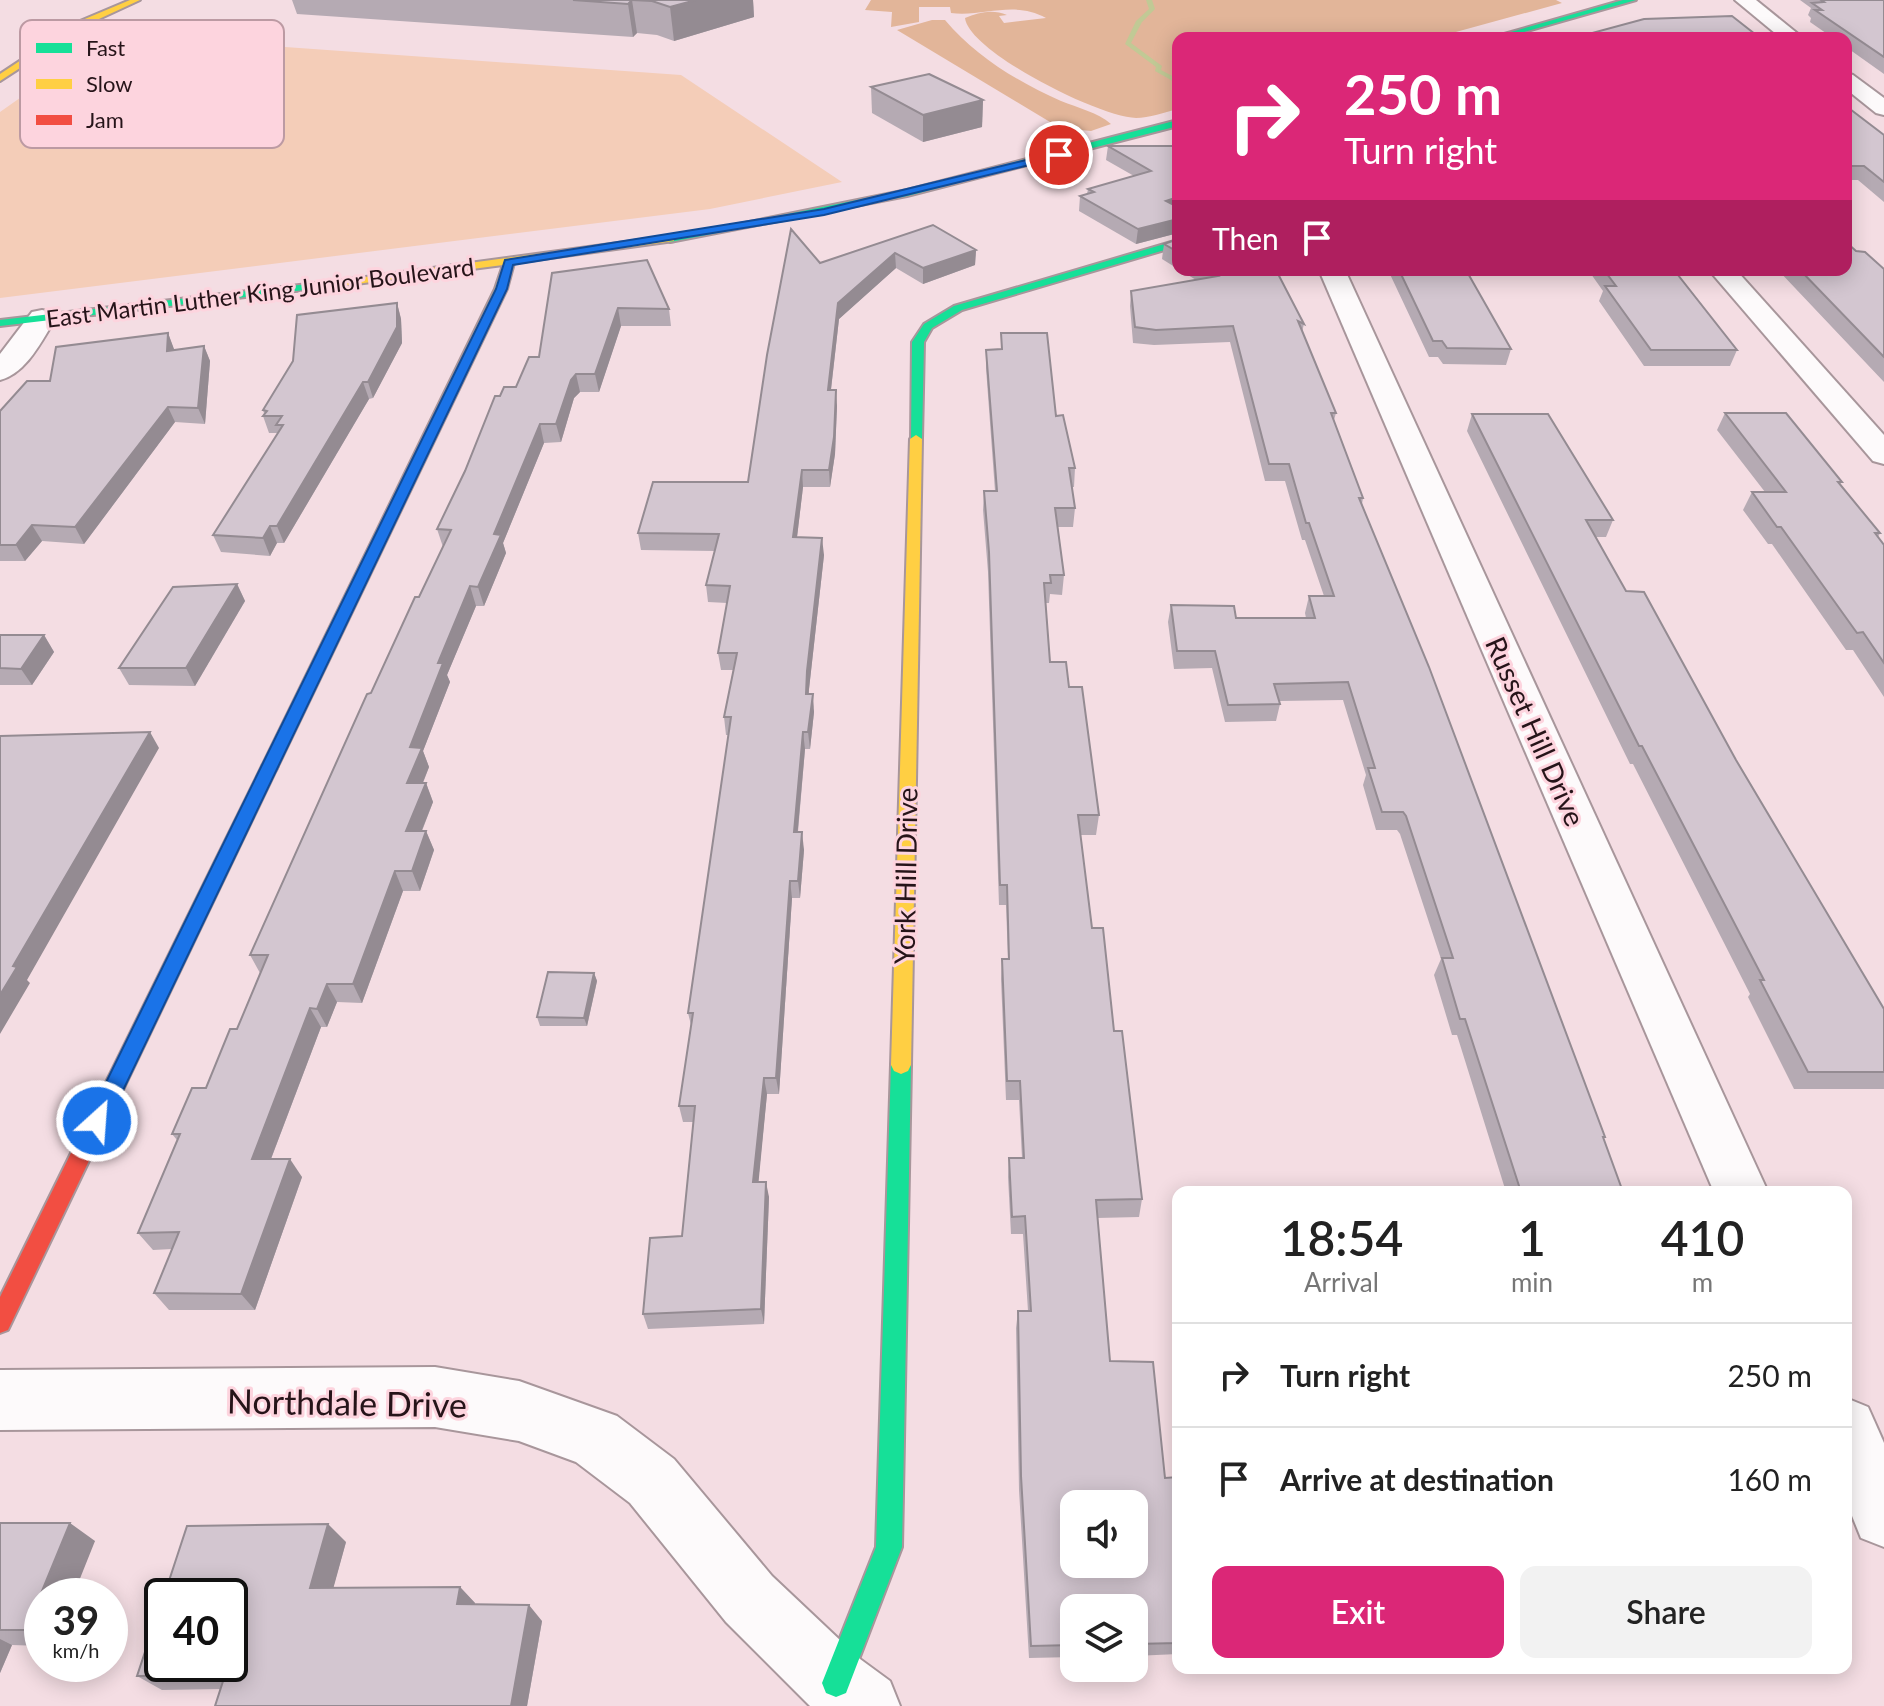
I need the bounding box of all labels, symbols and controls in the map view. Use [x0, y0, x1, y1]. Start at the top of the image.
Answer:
legend [20, 20, 284, 148]
text: Fast [86, 34, 125, 61]
text: 250 m [1344, 60, 1502, 127]
icon: right [1212, 64, 1316, 168]
text: Slow [86, 70, 133, 97]
text: Jam [86, 106, 124, 133]
pin [1025, 121, 1093, 189]
text: Turn right [1344, 128, 1497, 172]
icon: arrive [1037, 133, 1081, 177]
icon: arrive [1295, 216, 1339, 260]
text: Then [1212, 220, 1279, 256]
street label: East Martin Luther King Junior Boulevard [44, 251, 476, 333]
street label: Russet Hill Drive [1479, 631, 1593, 831]
street label: York Hill Drive [886, 787, 924, 965]
position arrow [55, 1079, 139, 1163]
text: 18:54 [1280, 1209, 1403, 1266]
text: 1 [1518, 1209, 1546, 1266]
text: 410 [1661, 1209, 1744, 1266]
text: Arrival [1304, 1266, 1379, 1298]
text: min [1511, 1266, 1553, 1298]
text: m [1692, 1266, 1713, 1298]
icon: right [1212, 1353, 1256, 1397]
text: Turn right [1280, 1357, 1410, 1393]
text: 250 m [1727, 1357, 1812, 1393]
street label: Northdale Drive [227, 1379, 467, 1425]
icon: arrive [1212, 1457, 1256, 1501]
text: Arrive at destination [1280, 1461, 1554, 1497]
text: 160 m [1727, 1461, 1812, 1497]
map controls [1060, 1490, 1148, 1682]
button: sound [1060, 1490, 1148, 1578]
button: Exit [1212, 1566, 1504, 1658]
button: Share [1520, 1566, 1812, 1658]
speed limit sign: 40 [144, 1578, 248, 1682]
button: layers [1060, 1594, 1148, 1682]
text: 39 [53, 1596, 99, 1644]
text: km/h [53, 1638, 99, 1662]

